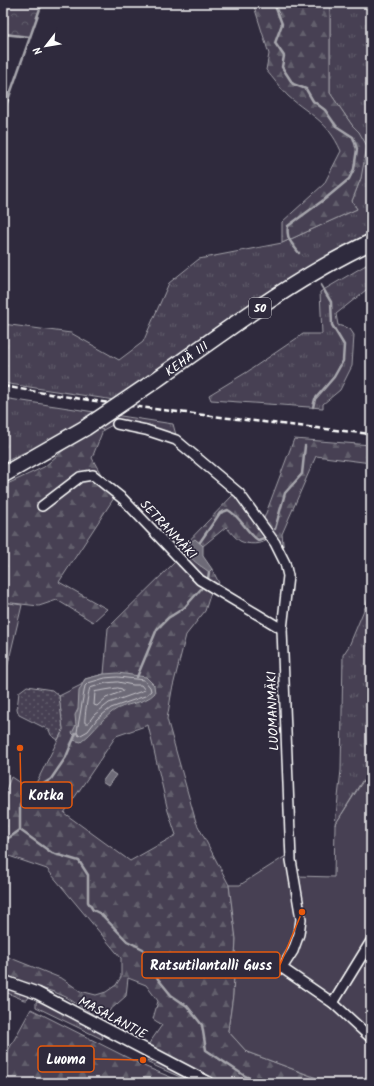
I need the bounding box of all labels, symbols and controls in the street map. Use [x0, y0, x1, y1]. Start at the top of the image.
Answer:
north arrow [26, 26, 66, 66]
text: N [29, 43, 48, 58]
road number: 50 [249, 298, 271, 318]
street label: KEHÄ III [161, 337, 213, 382]
street label: SETRANMÄKI [134, 495, 201, 565]
street label: LUOMANMÄKI [262, 671, 285, 751]
callout: Kotka [21, 782, 72, 808]
text: Kotka [28, 785, 64, 807]
callout: Ratsutilantalli Guss [142, 952, 280, 978]
text: Ratsutilantalli Guss [150, 955, 272, 977]
street label: MASALANTIE [74, 991, 151, 1045]
callout: Luoma [38, 1046, 94, 1072]
text: Luoma [46, 1049, 86, 1071]

